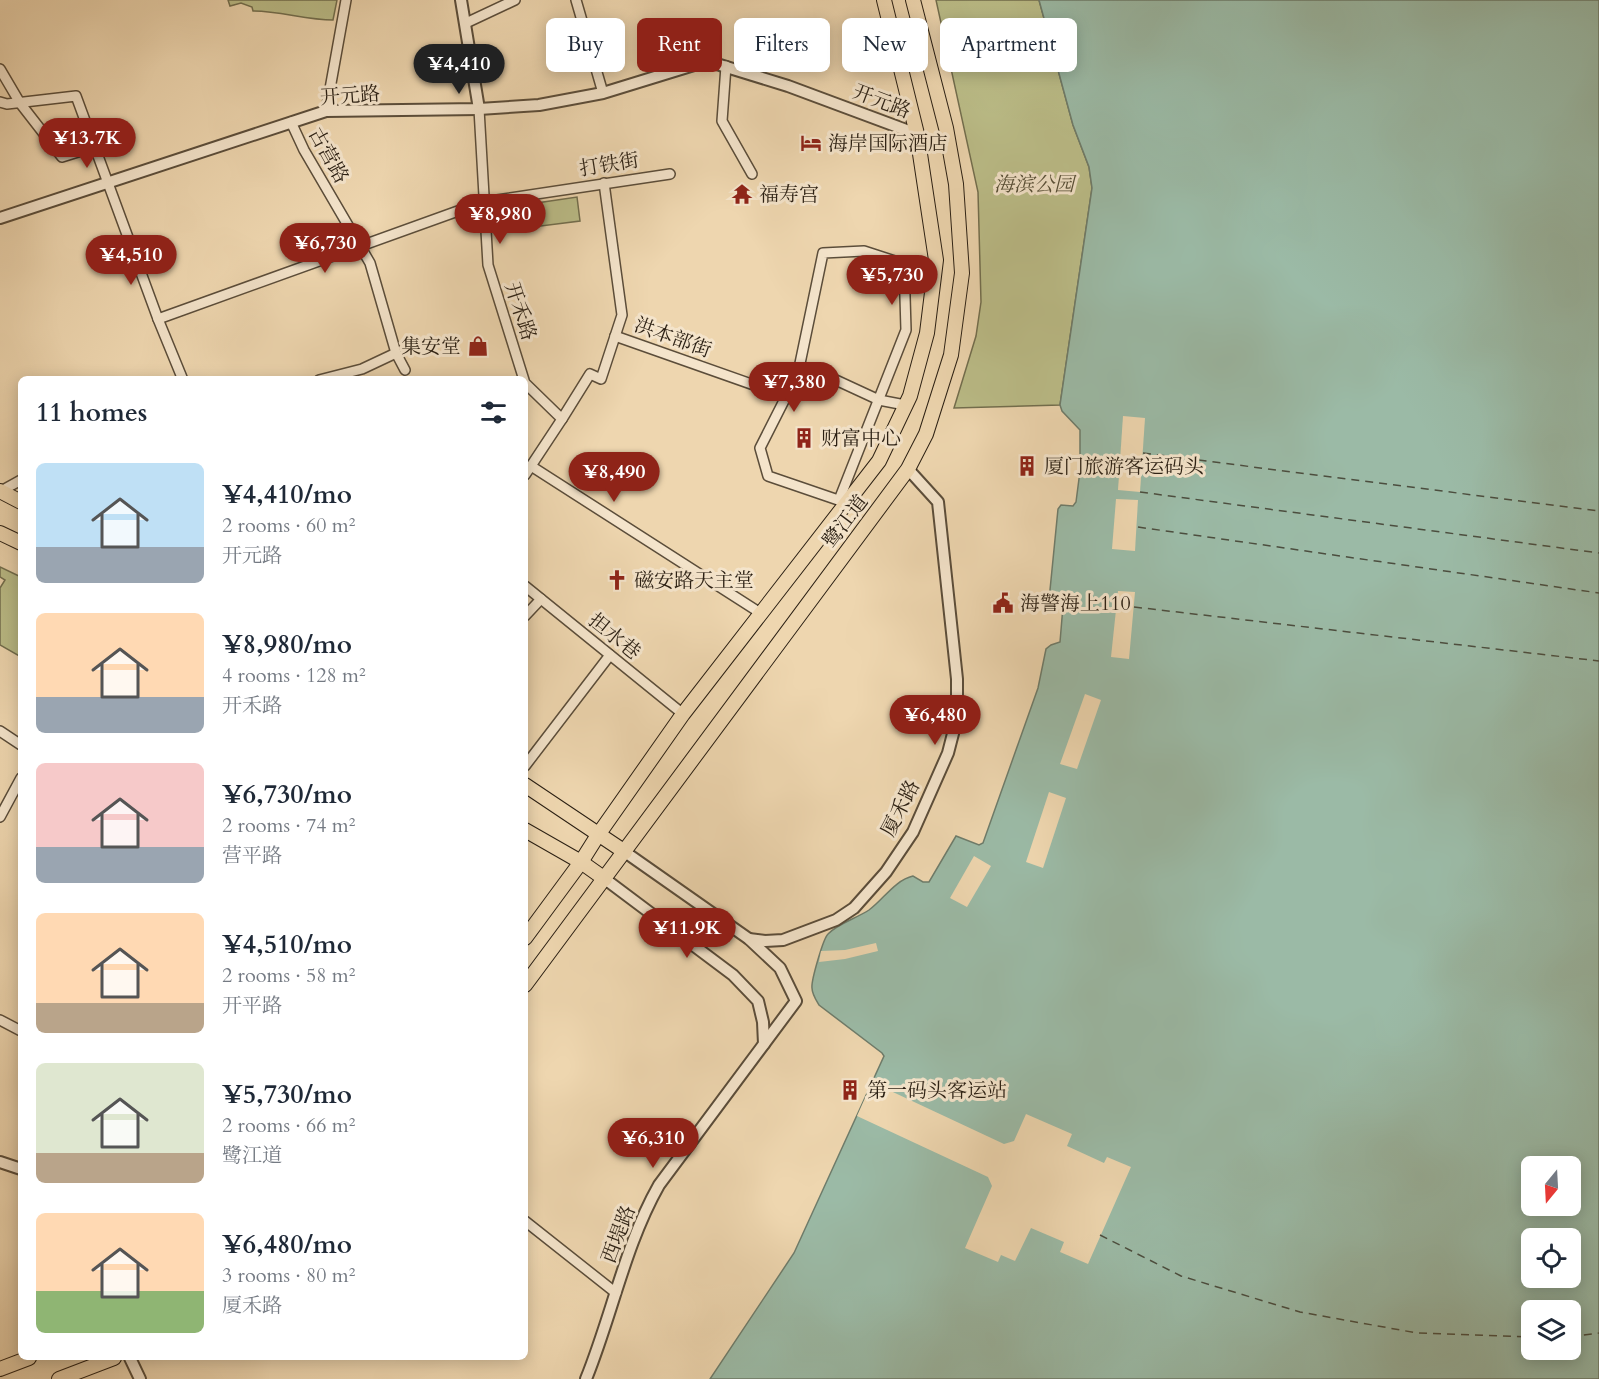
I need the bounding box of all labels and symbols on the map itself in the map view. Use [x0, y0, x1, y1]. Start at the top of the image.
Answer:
pin: ¥4,410 [410, 44, 508, 95]
street label: 开元路 [849, 78, 915, 125]
street label: 开元路 [319, 80, 381, 111]
pin: ¥13.7K [38, 118, 136, 169]
street label: 古营路 [302, 122, 355, 188]
place label: 海岸国际酒店 [828, 130, 948, 157]
hotel icon: 海岸国际酒店 [799, 131, 823, 155]
street label: 打铁街 [577, 146, 641, 183]
park label: 海滨公园 [994, 171, 1077, 198]
place label: 福寿宫 [759, 181, 819, 208]
temple icon: 福寿宫 [730, 182, 754, 206]
pin: ¥8,980 [451, 194, 549, 245]
pin: ¥6,730 [276, 223, 374, 274]
pin: ¥4,510 [82, 235, 180, 286]
pin: ¥5,730 [843, 255, 941, 306]
street label: 开禾路 [498, 278, 543, 344]
street label: 洪本部街 [631, 311, 715, 364]
place label: 集安堂 [401, 333, 461, 360]
shop icon: 集安堂 [466, 334, 490, 358]
pin: ¥7,380 [745, 362, 843, 413]
place label: 财富中心 [821, 425, 901, 452]
building icon: 财富中心 [792, 426, 816, 450]
pin: ¥8,490 [565, 452, 663, 503]
place label: 厦门旅游客运码头 [1044, 453, 1204, 480]
building icon: 厦门旅游客运码头 [1015, 454, 1039, 478]
street label: 鹭江道 [817, 489, 874, 553]
place label: 磁安路天主堂 [634, 567, 754, 594]
church icon: 磁安路天主堂 [605, 568, 629, 592]
place label: 海警海上110 [1020, 590, 1131, 617]
public building icon: 海警海上110 [991, 591, 1015, 615]
street label: 担水巷 [583, 607, 646, 666]
pin: ¥6,480 [886, 695, 984, 746]
street label: 厦禾路 [875, 775, 926, 841]
pin: ¥11.9K [638, 908, 736, 959]
place label: 第一码头客运站 [867, 1077, 1007, 1104]
building icon: 第一码头客运站 [838, 1078, 862, 1102]
pin: ¥6,310 [604, 1118, 702, 1169]
north arrow [1521, 1156, 1581, 1216]
street label: 西堤路 [595, 1201, 642, 1267]

